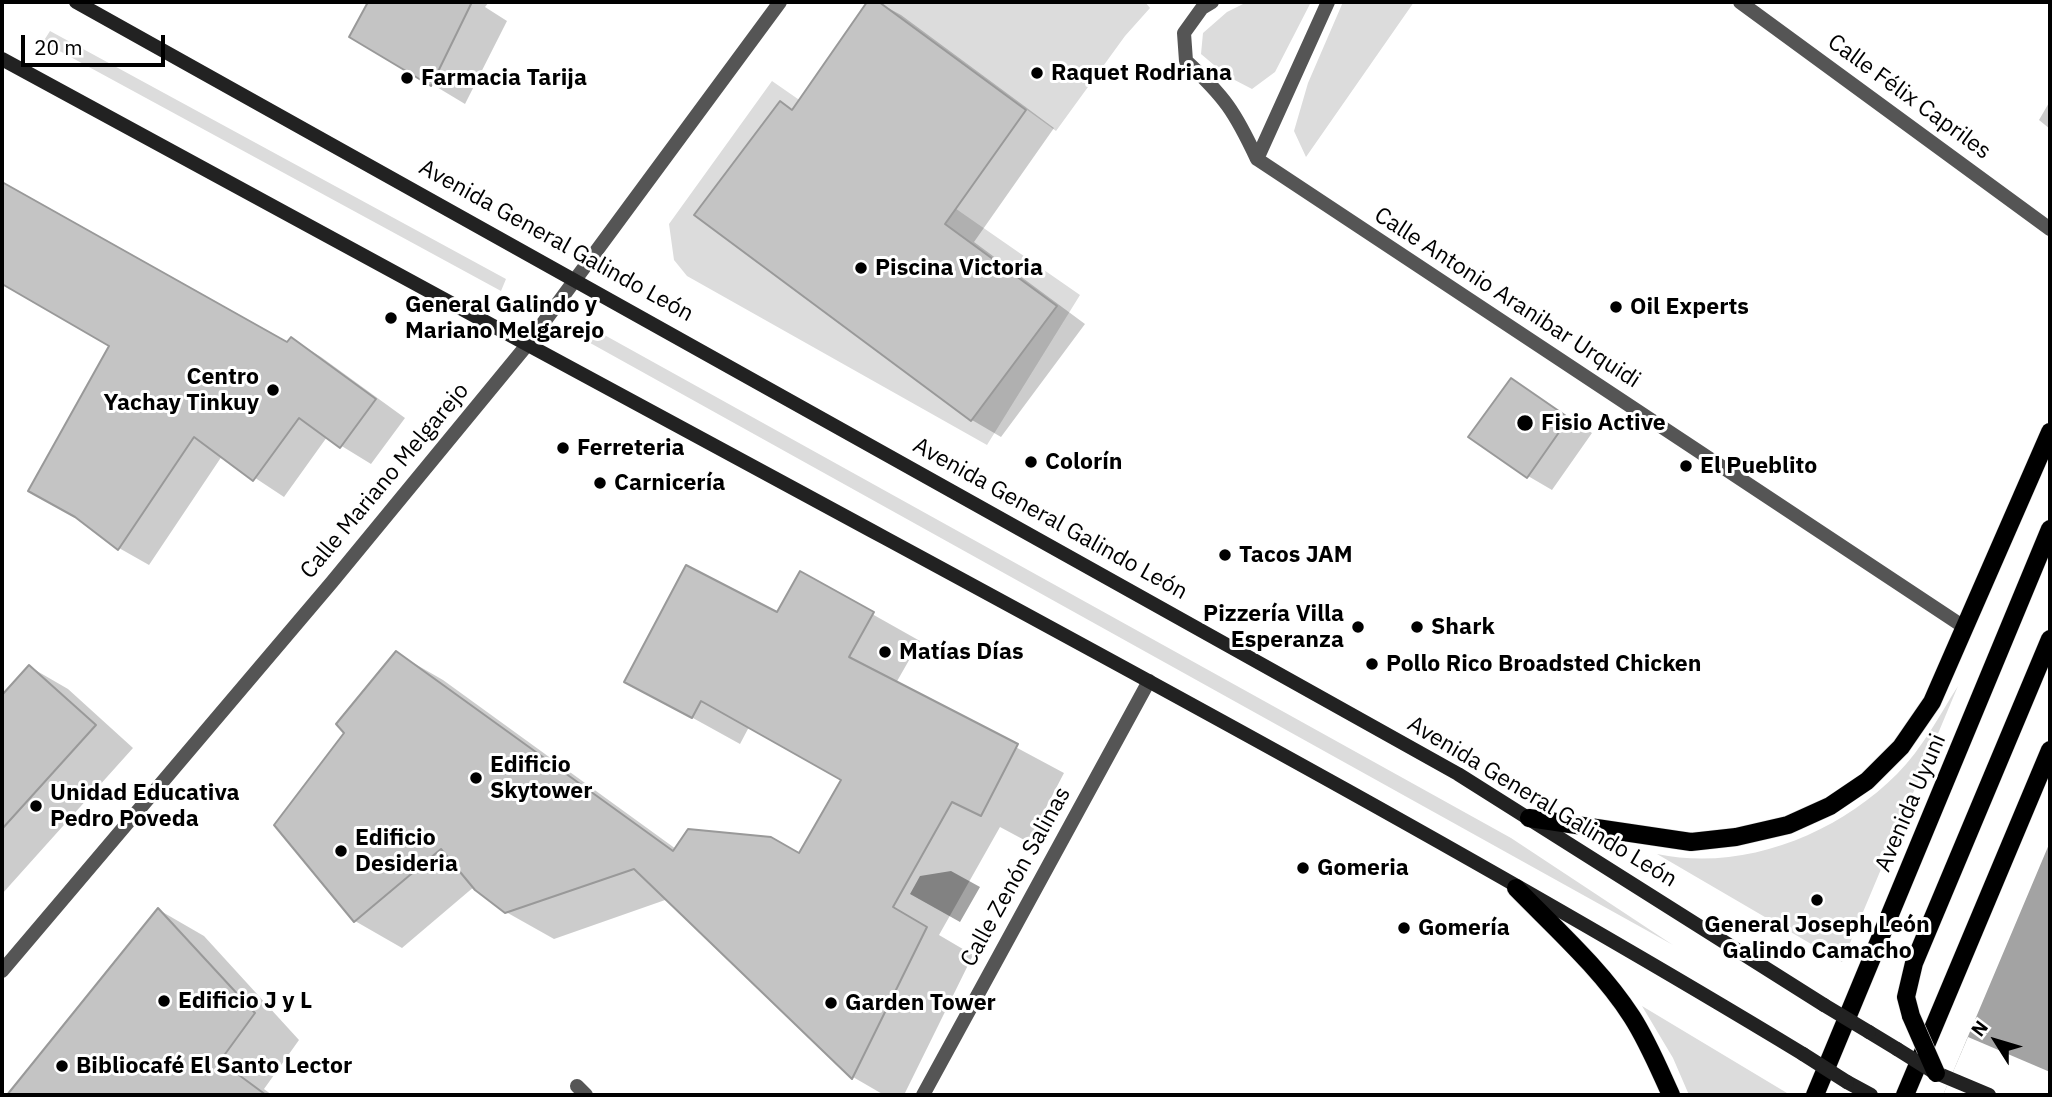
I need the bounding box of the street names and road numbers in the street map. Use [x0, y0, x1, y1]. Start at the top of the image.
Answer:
street label: Calle Félix Capriles [1822, 28, 1996, 166]
street label: Avenida General Galindo León [414, 154, 698, 328]
street label: Calle Antonio Aranibar Urquidi [1369, 202, 1645, 394]
street label: Calle Mariano Melgarejo [295, 377, 475, 585]
street label: Avenida General Galindo León [908, 432, 1192, 606]
street label: Avenida General Galindo León [1402, 711, 1682, 893]
street label: Avenida Uyuni [1870, 730, 1952, 876]
street label: Calle Zenón Salinas [955, 782, 1077, 972]

